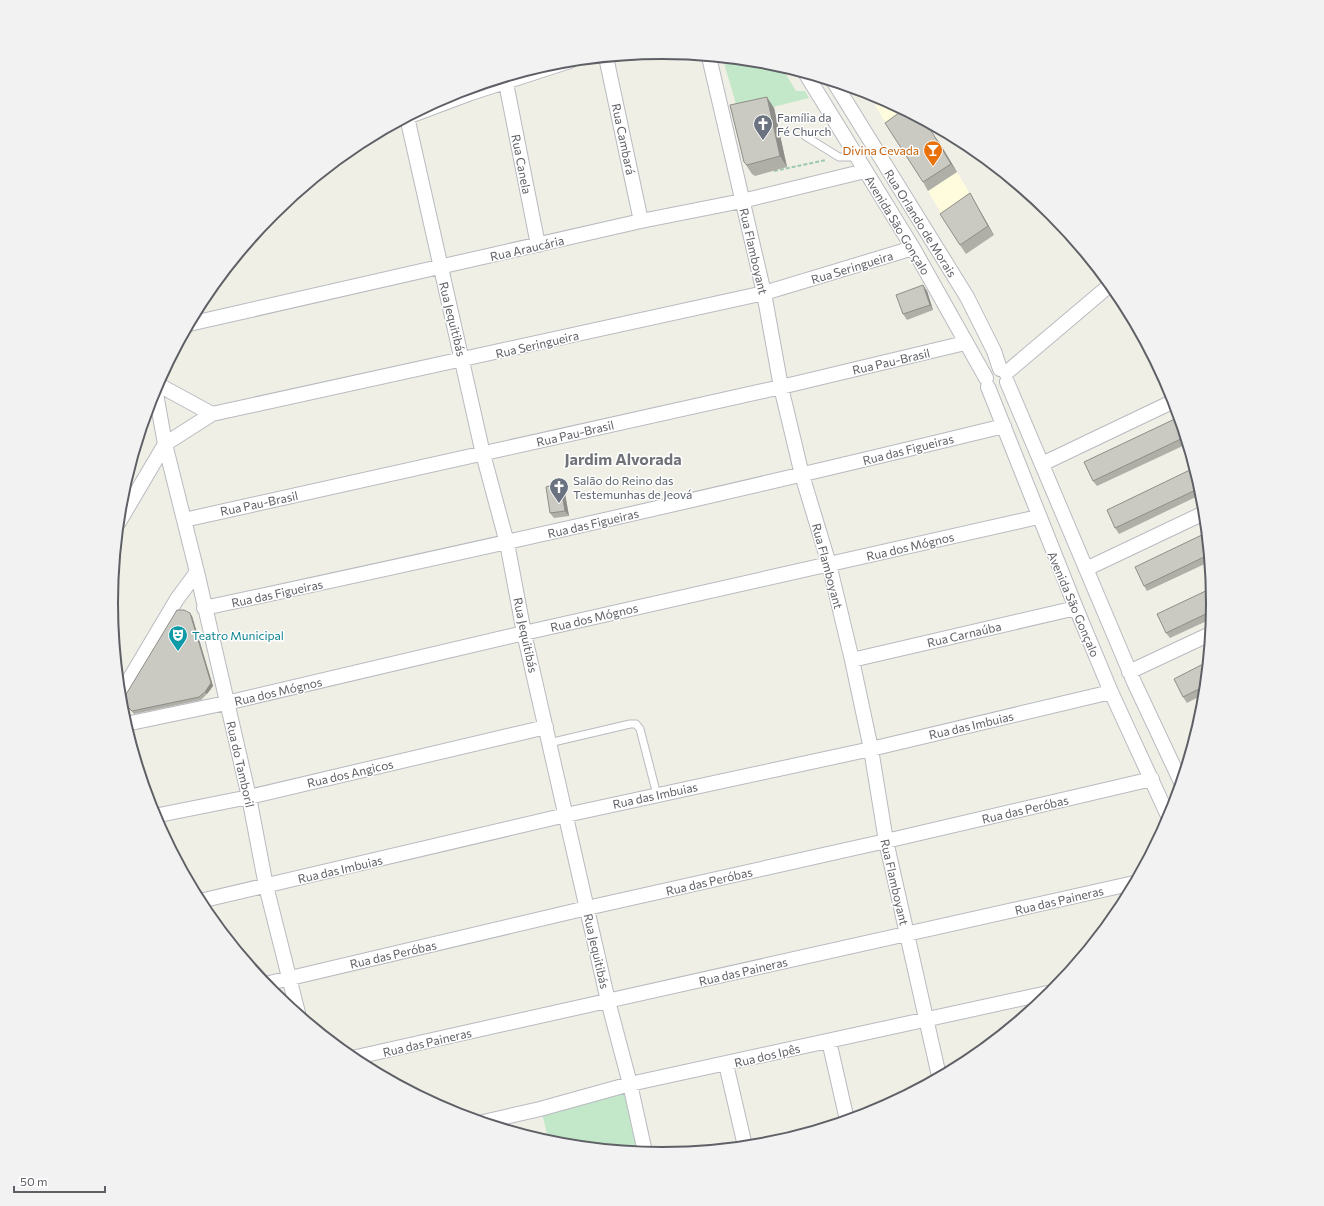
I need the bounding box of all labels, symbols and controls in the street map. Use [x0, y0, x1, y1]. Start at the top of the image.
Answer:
street label: Rua Cambará [610, 102, 638, 176]
place label: Família da Fé Church [777, 110, 831, 138]
church icon: Família da Fé Church [752, 113, 774, 141]
street label: Rua Canela [509, 133, 535, 195]
bar icon: Divina Cevada [922, 139, 944, 167]
place label: Divina Cevada [842, 143, 919, 157]
street label: Rua Orlando de Morais [882, 167, 960, 279]
street label: Avenida São Gonçalo [863, 173, 933, 277]
street label: Rua Flamboyant [737, 206, 771, 296]
street label: Rua Araucária [489, 233, 565, 263]
street label: Rua Seringueira [809, 248, 895, 286]
street label: Rua Jequitibás [436, 280, 469, 358]
street label: Rua Seringueira [494, 328, 580, 360]
street label: Rua Pau-Brasil [851, 345, 931, 377]
street label: Rua Pau-Brasil [535, 417, 615, 449]
street label: Rua das Figueiras [861, 431, 955, 467]
district label: Jardim Alvorada [564, 449, 682, 468]
place label: Salão do Reino das Testemunhas de Jeová [573, 473, 692, 502]
church icon: Salão do Reino das Testemunhas de Jeová [548, 476, 570, 504]
street label: Rua Pau-Brasil [219, 488, 299, 518]
street label: Rua das Figueiras [546, 506, 640, 540]
street label: Rua Flamboyant [810, 522, 846, 610]
street label: Rua dos Mógnos [865, 529, 955, 563]
street label: Avenida São Gonçalo [1045, 549, 1103, 659]
street label: Rua das Figueiras [230, 576, 324, 610]
street label: Rua Jequitibás [510, 596, 541, 674]
street label: Rua dos Mógnos [549, 600, 639, 634]
street label: Rua Carnaúba [926, 619, 1002, 649]
theatre icon: Teatro Municipal [167, 624, 189, 652]
place label: Teatro Municipal [192, 628, 284, 642]
street label: Rua dos Mógnos [233, 674, 323, 708]
street label: Rua das Imbuias [927, 708, 1015, 742]
street label: Rua do Tamboril [224, 719, 258, 809]
street label: Rua dos Angicos [305, 756, 395, 790]
street label: Rua das Imbuias [611, 779, 699, 811]
street label: Rua das Peróbas [980, 792, 1070, 826]
street label: Rua Flamboyant [878, 837, 912, 927]
street label: Rua das Imbuias [296, 852, 384, 886]
street label: Rua das Peróbas [664, 864, 754, 898]
street label: Rua das Paineras [1013, 883, 1105, 917]
street label: Rua Jequitibás [581, 912, 612, 990]
street label: Rua das Peróbas [348, 937, 438, 971]
street label: Rua das Paineras [697, 954, 789, 988]
street label: Rua das Paineras [381, 1025, 473, 1059]
street label: Rua dos Ipês [733, 1041, 801, 1069]
scale bar [14, 1168, 105, 1194]
text: 50 m [20, 1174, 48, 1188]

